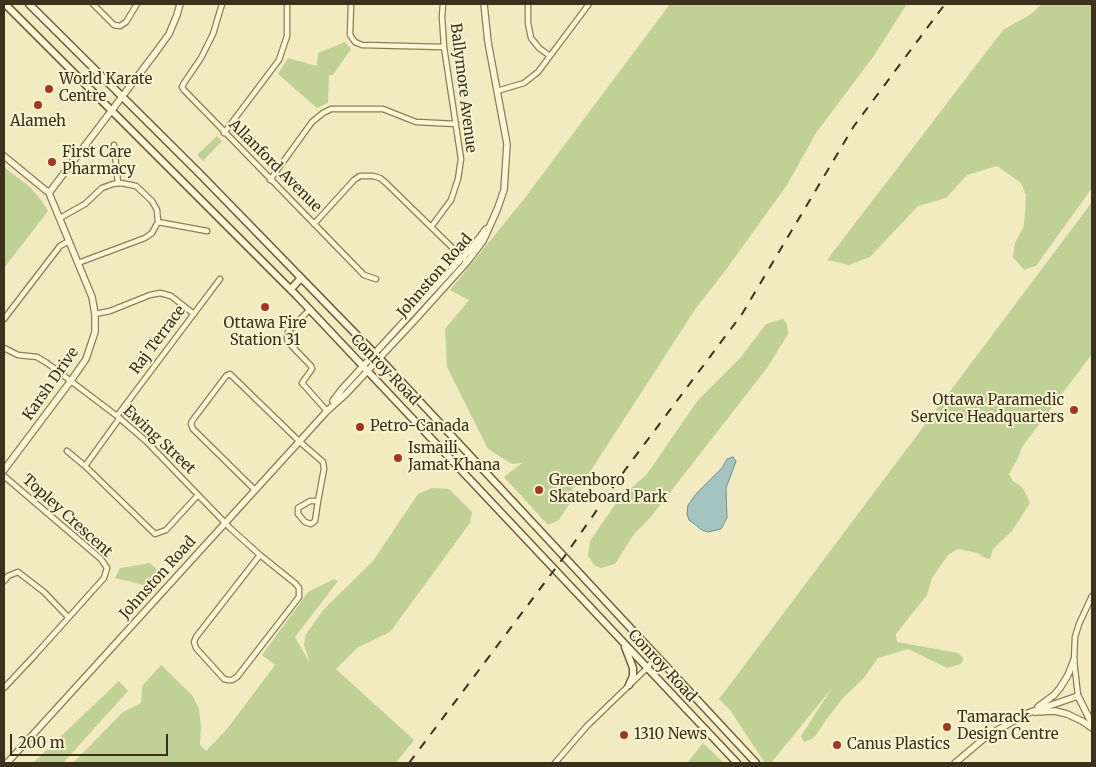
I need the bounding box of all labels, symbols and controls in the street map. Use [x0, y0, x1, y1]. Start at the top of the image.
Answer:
street label: Ballymore Avenue [446, 22, 480, 154]
place label: World Karate Centre [59, 71, 152, 106]
marker: World Karate Centre [43, 83, 55, 95]
marker: Alameh [32, 99, 44, 111]
place label: Alameh [10, 113, 66, 131]
street label: Allanford Avenue [225, 116, 325, 216]
place label: First Care Pharmacy [62, 144, 135, 179]
marker: First Care Pharmacy [46, 156, 58, 168]
street label: Johnston Road [394, 230, 476, 322]
marker: Ottawa Fire Station 31 [259, 301, 271, 313]
street label: Raj Terrace [126, 302, 190, 378]
place label: Ottawa Fire Station 31 [223, 315, 307, 350]
street label: Conroy Road [347, 331, 423, 409]
street label: Karsh Drive [19, 344, 83, 424]
place label: Ottawa Paramedic Service Headquarters [911, 392, 1064, 427]
street label: Ewing Street [119, 402, 199, 478]
marker: Ottawa Paramedic Service Headquarters [1068, 404, 1080, 416]
place label: Petro-Canada [370, 418, 469, 436]
marker: Petro-Canada [354, 421, 366, 433]
place label: Ismaili Jamat Khana [408, 440, 500, 475]
marker: Ismaili Jamat Khana [392, 452, 404, 464]
street label: Topley Crescent [18, 471, 116, 561]
place label: Greenboro Skateboard Park [549, 472, 667, 507]
marker: Greenboro Skateboard Park [533, 484, 545, 496]
street label: Johnston Road [116, 533, 200, 623]
street label: Conroy Road [624, 626, 700, 706]
place label: Tamarack Design Centre [957, 709, 1059, 744]
marker: Tamarack Design Centre [941, 721, 953, 733]
scale bar [12, 724, 170, 756]
place label: 1310 News [634, 726, 707, 744]
marker: 1310 News [618, 729, 630, 741]
text: 200 m [18, 733, 65, 752]
place label: Canus Plastics [847, 736, 950, 754]
marker: Canus Plastics [831, 739, 843, 751]

